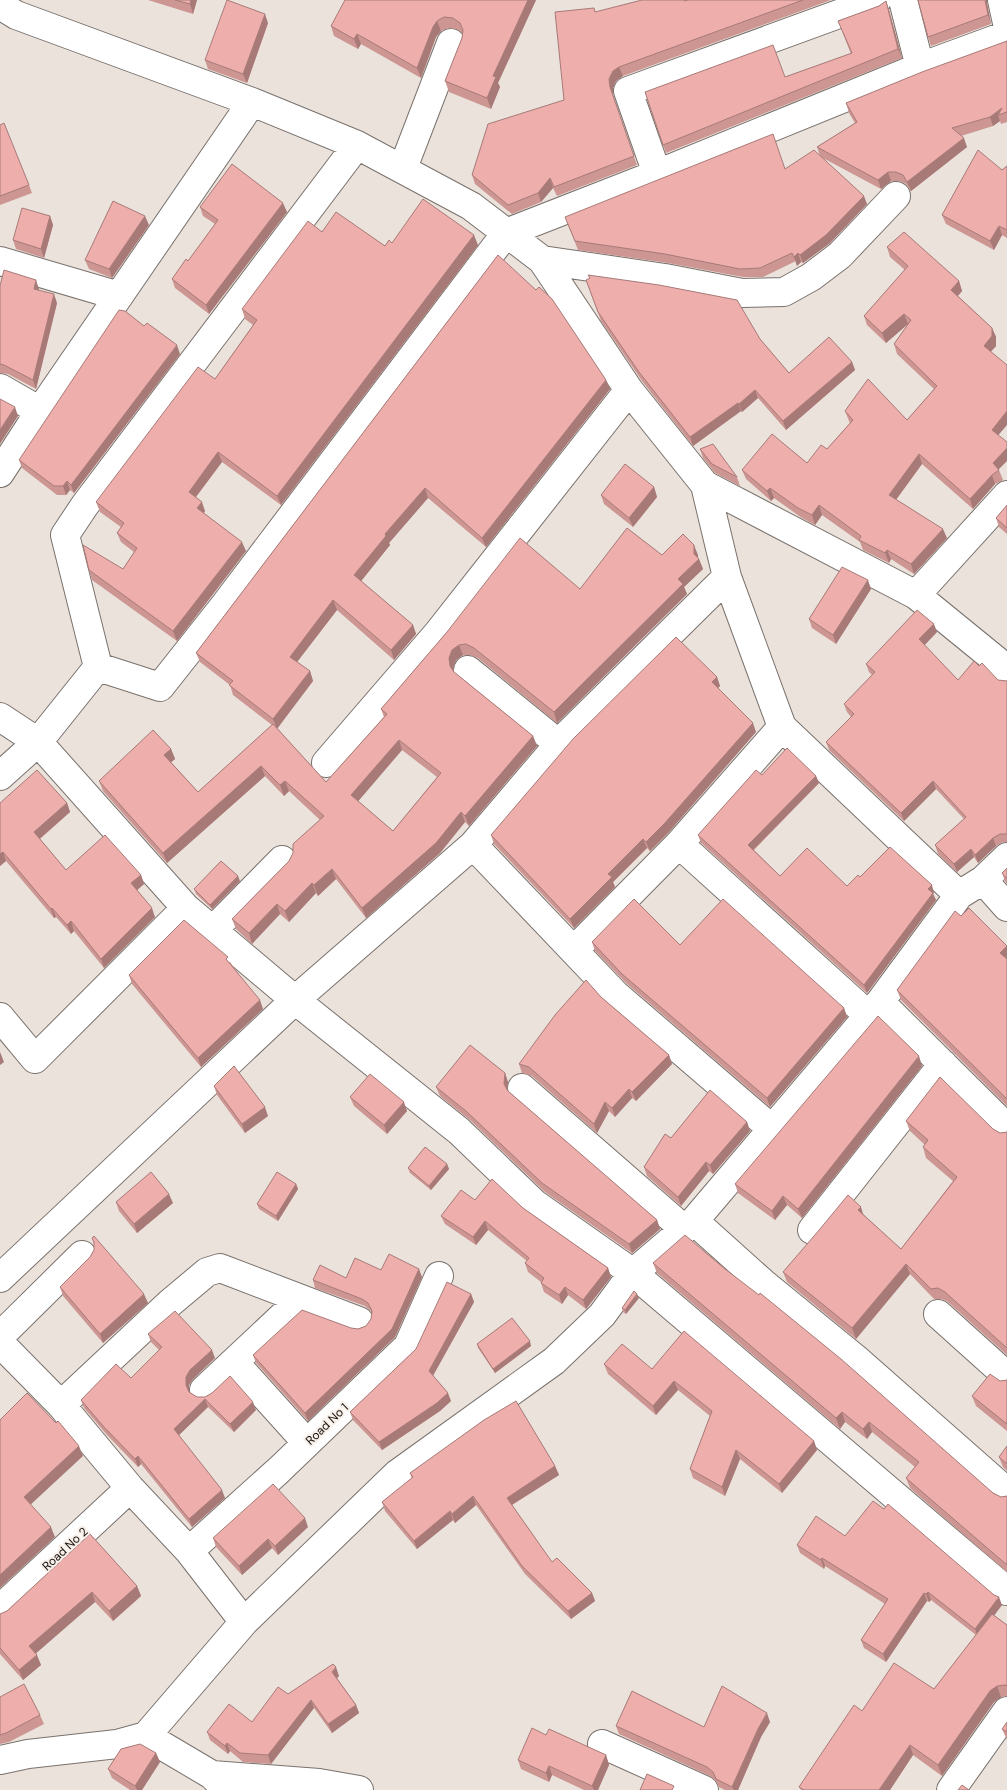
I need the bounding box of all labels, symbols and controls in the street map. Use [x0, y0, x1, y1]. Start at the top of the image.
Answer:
street label: Road No 1 [302, 1400, 352, 1448]
street label: Road No 2 [39, 1524, 91, 1574]

